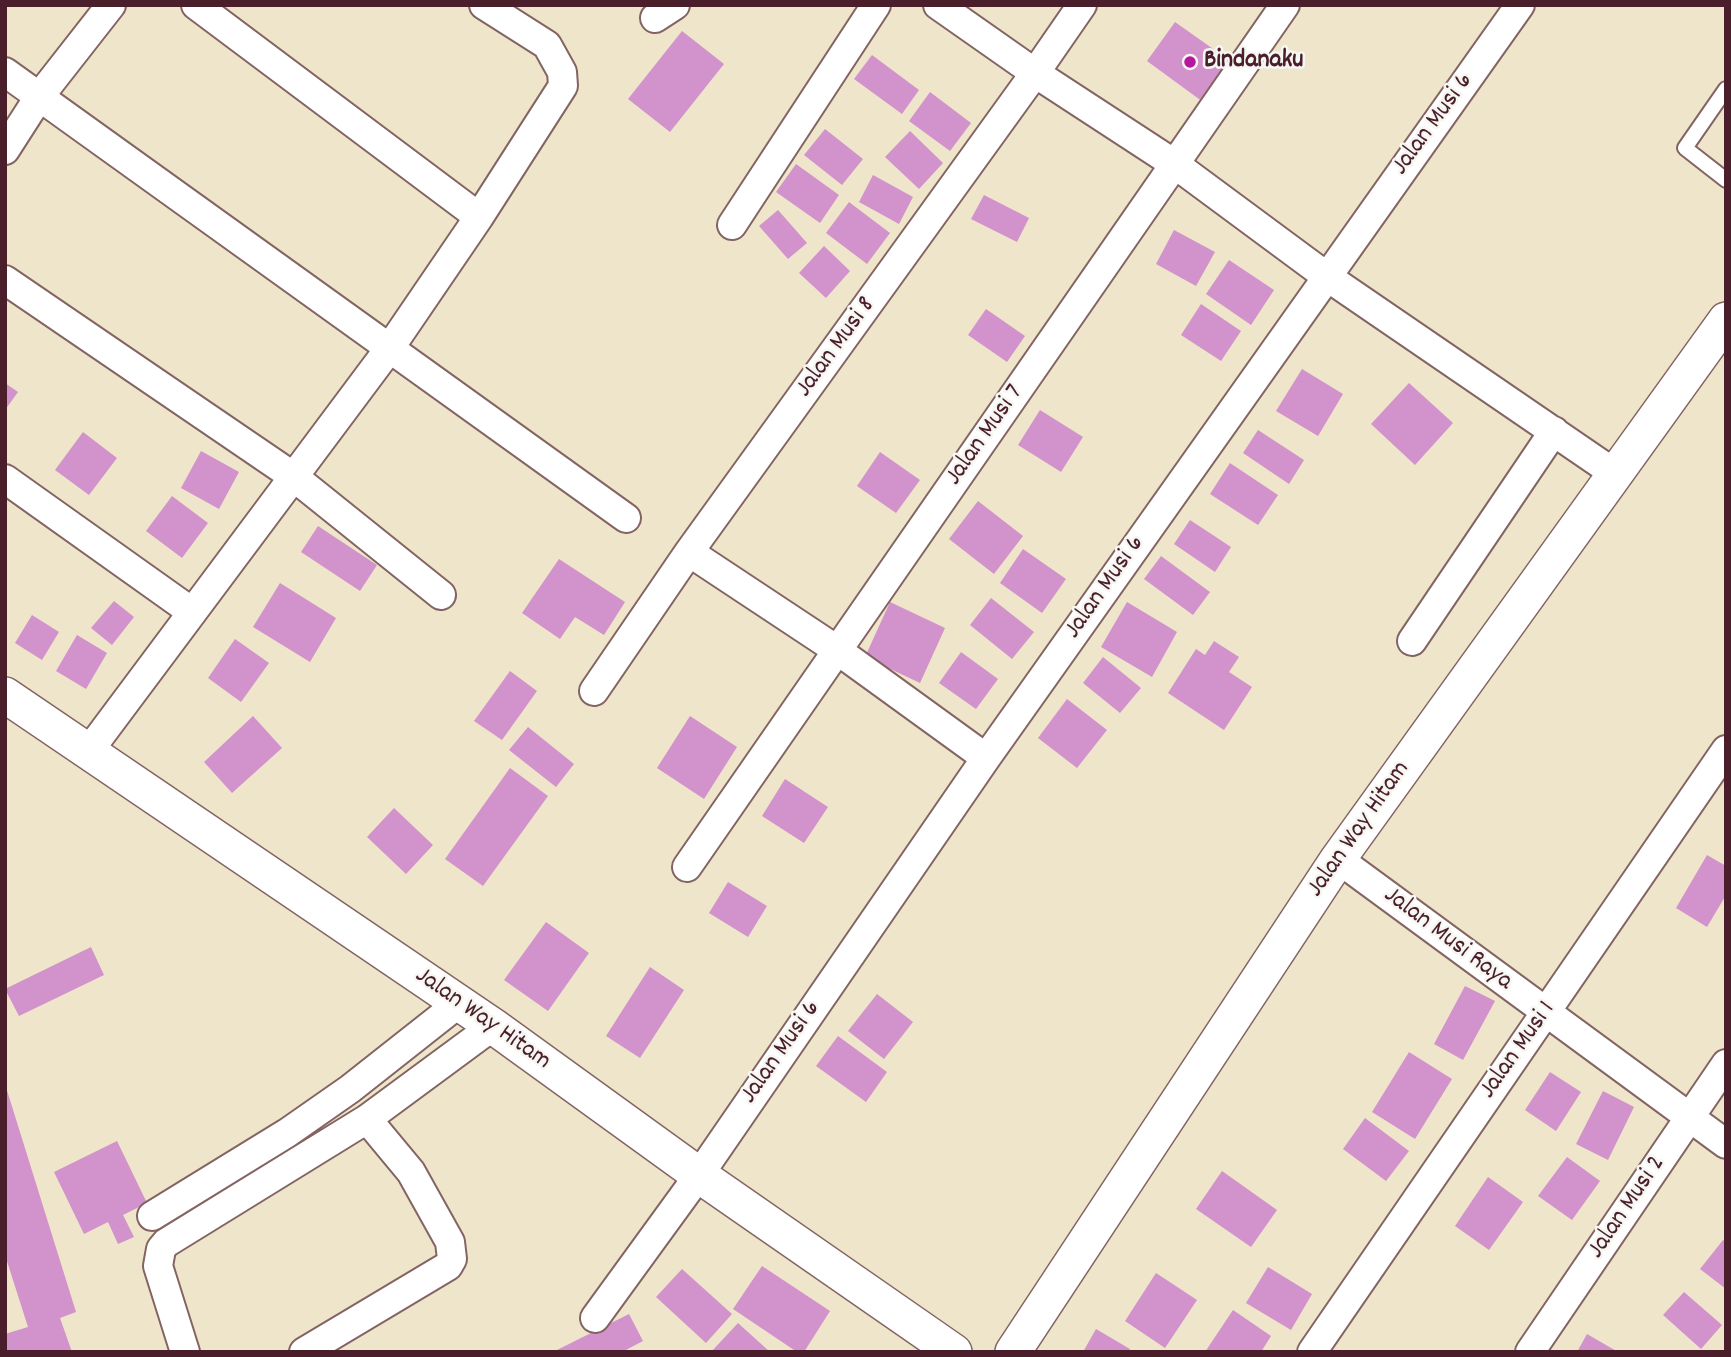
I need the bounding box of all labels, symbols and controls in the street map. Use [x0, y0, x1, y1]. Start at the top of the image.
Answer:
place label: Bindanaku [1204, 46, 1304, 78]
marker: Bindanaku [1182, 54, 1198, 70]
street label: Jalan Musi 6 [1386, 68, 1482, 182]
street label: Jalan Musi 8 [790, 292, 884, 404]
street label: Jalan Musi 7 [940, 380, 1032, 492]
street label: Jalan Musi 6 [1059, 530, 1153, 646]
street label: Jalan Way Hitam [1302, 756, 1418, 904]
street label: Jalan Musi Raya [1376, 881, 1518, 999]
street label: Jalan Way Hitam [408, 962, 556, 1078]
street label: Jalan Musi 6 [735, 995, 829, 1111]
street label: Jalan Musi 1 [1474, 996, 1564, 1106]
street label: Jalan Musi 2 [1582, 1151, 1674, 1265]

